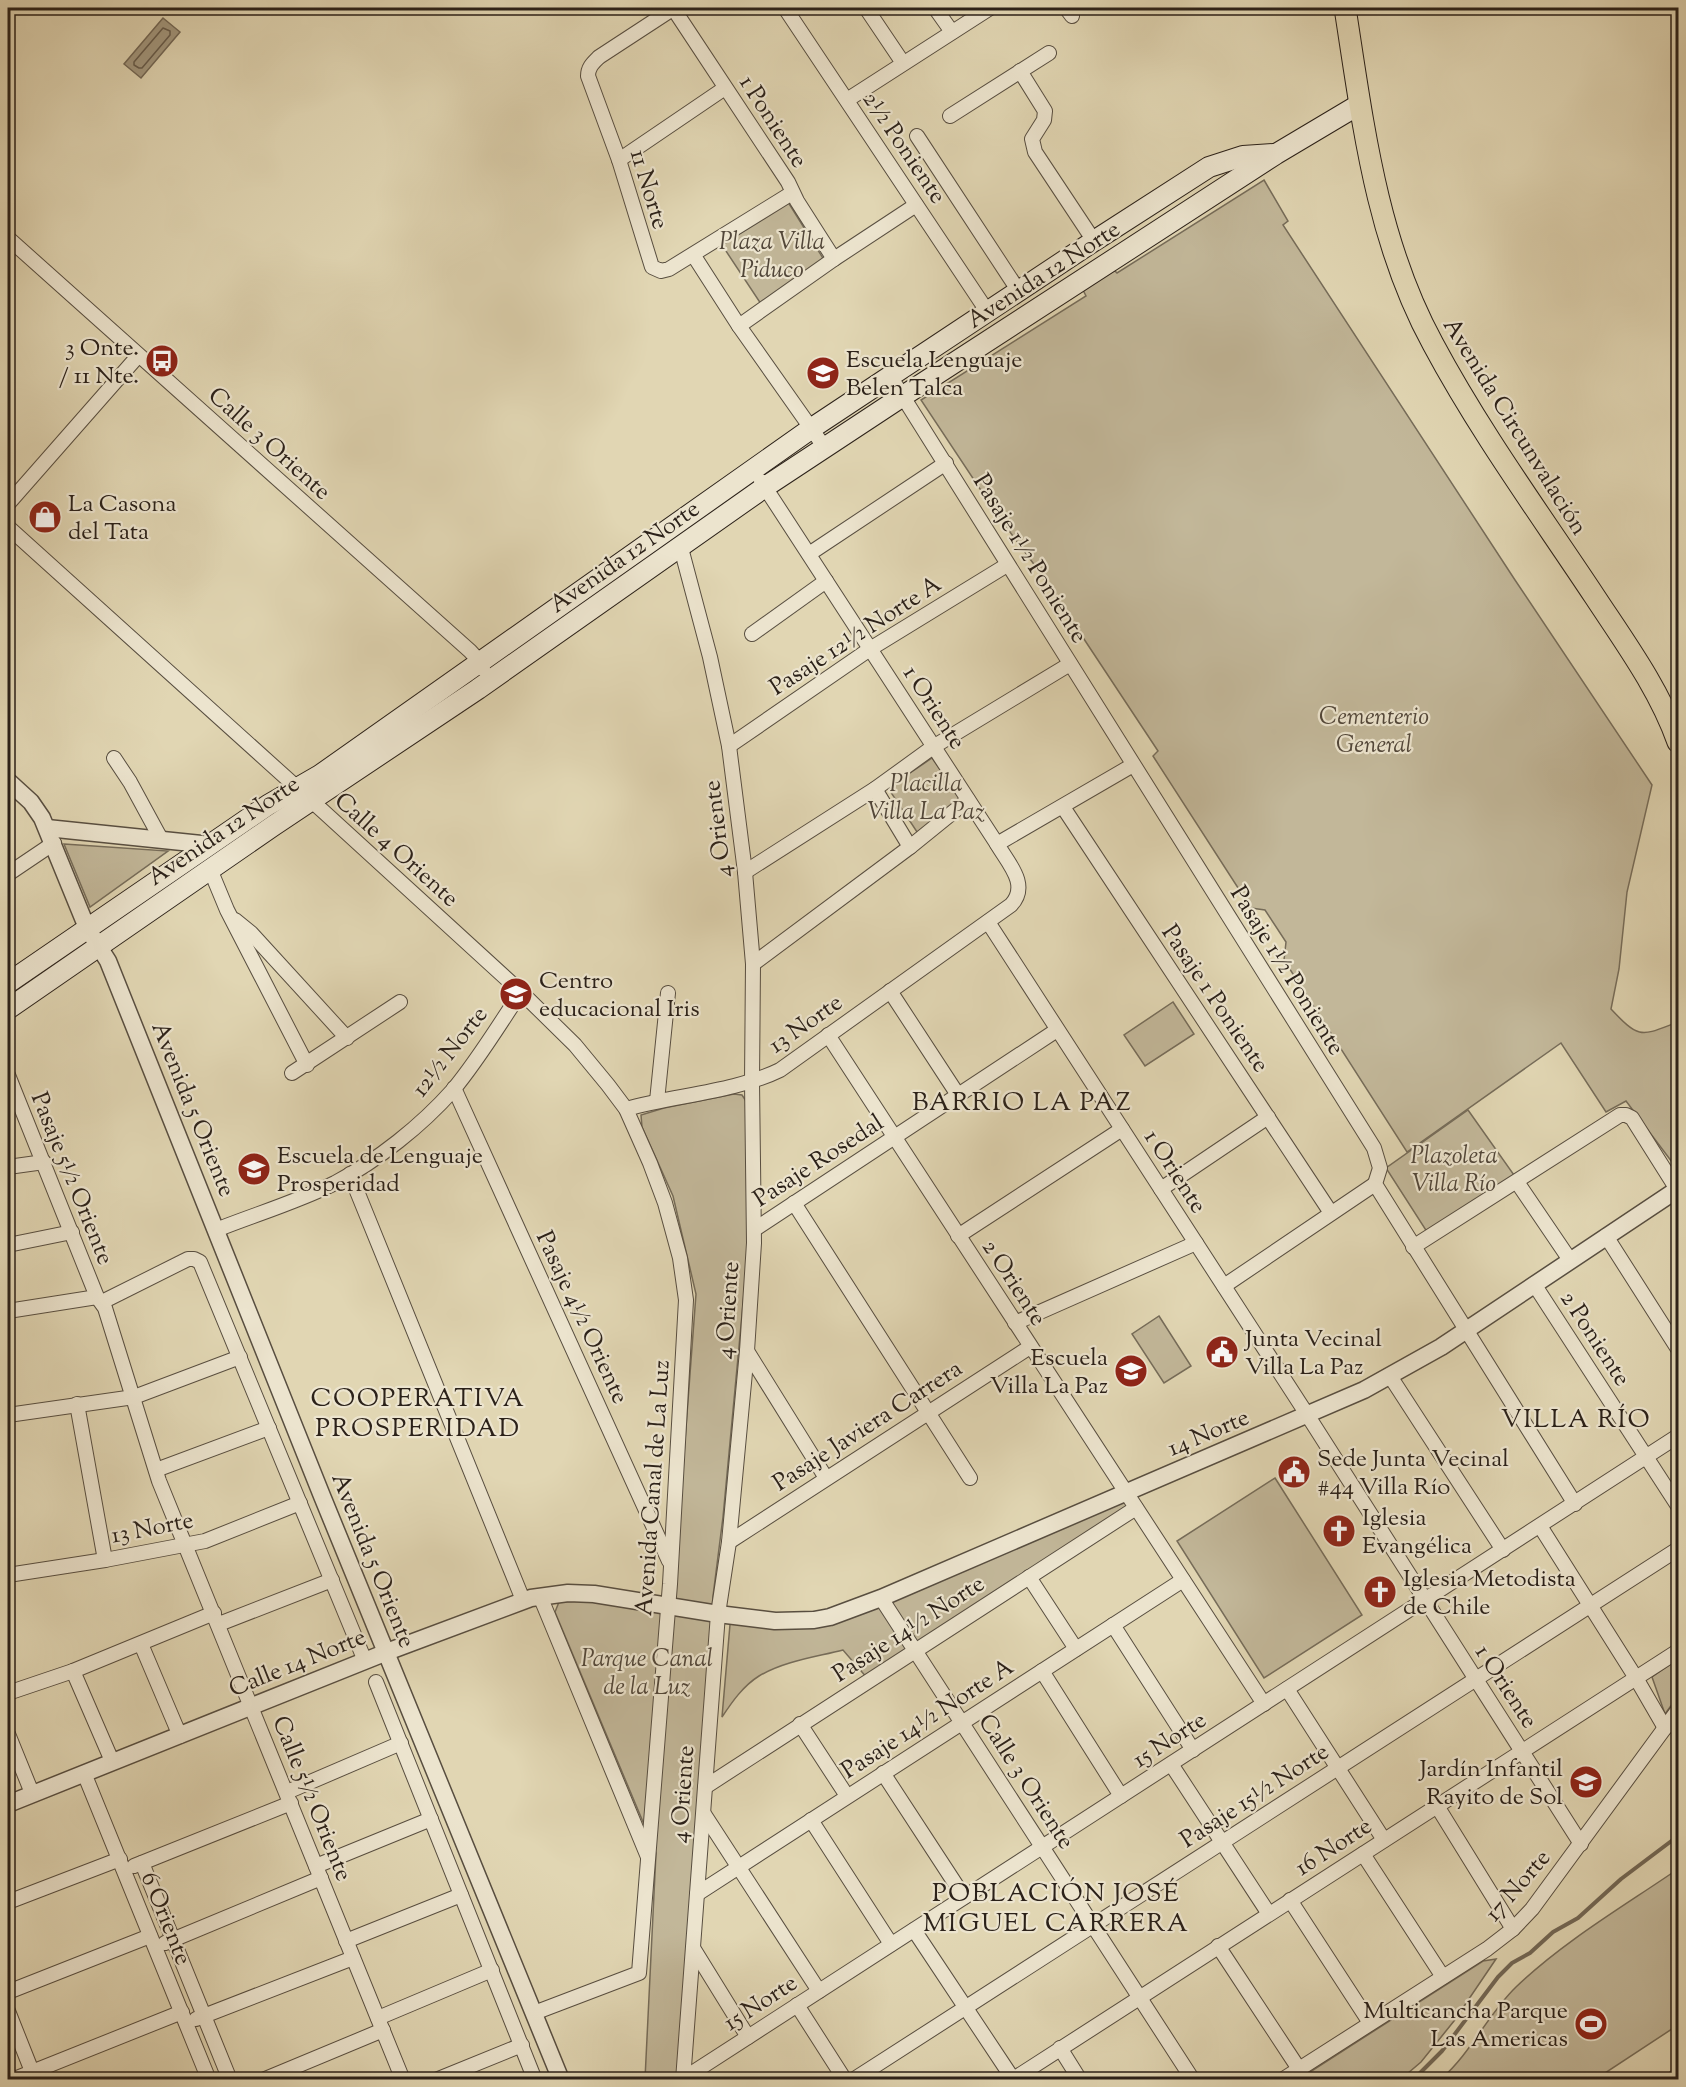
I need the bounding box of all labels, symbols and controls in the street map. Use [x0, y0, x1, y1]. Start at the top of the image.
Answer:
street label: 1 Poniente [730, 69, 815, 175]
street label: 2½ Poniente [853, 85, 954, 211]
street label: 11 Norte [620, 146, 676, 234]
street label: Avenida 12 Norte [961, 213, 1127, 338]
park label: Plaza Villa Piduco [719, 226, 825, 288]
street label: Avenida Circunvalación [1433, 312, 1595, 542]
place label: 3 Onte. / 11 Nte. [59, 332, 139, 394]
bus stop icon: 3 Onte. / 11 Nte. [144, 343, 180, 379]
place label: Escuela Lenguaje Belen Talca [846, 344, 1022, 406]
school or university icon: Escuela Lenguaje Belen Talca [805, 355, 841, 391]
street label: Calle 3 Oriente [200, 380, 338, 509]
street label: Pasaje 1½ Poniente [964, 468, 1095, 650]
place label: La Casona del Tata [68, 488, 177, 550]
street label: Avenida 12 Norte [543, 493, 707, 622]
shop icon: La Casona del Tata [27, 499, 63, 535]
street label: Pasaje 12½ Norte A [763, 568, 949, 705]
street label: 1 Oriente [893, 659, 973, 757]
park label: Cementerio General [1319, 701, 1429, 763]
street label: Avenida 12 Norte [141, 768, 307, 895]
park label: Placilla Villa La Paz [867, 768, 985, 830]
street label: 4 Oriente [696, 778, 742, 879]
street label: Calle 4 Oriente [326, 785, 466, 916]
street label: Pasaje 1½ Poniente [1221, 880, 1352, 1062]
street label: Pasaje 1 Poniente [1152, 918, 1276, 1080]
place label: Centro educacional Iris [539, 965, 700, 1027]
school or university icon: Centro educacional Iris [498, 976, 534, 1012]
street label: 13 Norte [762, 987, 850, 1062]
street label: 12½ Norte [404, 1000, 497, 1105]
street label: Avenida 5 Oriente [142, 1017, 243, 1202]
district label: BARRIO LA PAZ [912, 1085, 1132, 1122]
street label: Pasaje 5½ Oriente [21, 1087, 121, 1270]
street label: Pasaje Rosedal [747, 1107, 891, 1217]
street label: 1 Oriente [1134, 1123, 1214, 1221]
place label: Escuela de Lenguaje Prosperidad [277, 1140, 483, 1202]
park label: Plazoleta Villa Río [1410, 1140, 1498, 1202]
school or university icon: Escuela de Lenguaje Prosperidad [236, 1151, 272, 1187]
street label: Pasaje 4½ Oriente [526, 1226, 636, 1410]
street label: 2 Oriente [973, 1233, 1054, 1333]
street label: 4 Oriente [709, 1260, 749, 1360]
street label: 2 Poniente [1551, 1285, 1638, 1393]
place label: Junta Vecinal Villa La Paz [1243, 1323, 1382, 1385]
public building icon: Junta Vecinal Villa La Paz [1204, 1334, 1240, 1370]
place label: Escuela Villa La Paz [990, 1342, 1108, 1404]
street label: Pasaje Javiera Carrera [767, 1353, 969, 1501]
school or university icon: Escuela Villa La Paz [1113, 1353, 1149, 1389]
street label: Avenida Canal de La Luz [628, 1359, 680, 1617]
district label: COOPERATIVA PROSPERIDAD [311, 1381, 525, 1448]
street label: 14 Norte [1163, 1401, 1255, 1466]
district label: VILLA RÍO [1501, 1402, 1651, 1439]
place label: Sede Junta Vecinal #44 Villa Río [1317, 1443, 1509, 1505]
public building icon: Sede Junta Vecinal #44 Villa Río [1276, 1454, 1312, 1490]
street label: Avenida 5 Oriente [322, 1468, 423, 1653]
place label: Iglesia Evangélica [1362, 1502, 1472, 1564]
street label: 13 Norte [108, 1504, 197, 1554]
church icon: Iglesia Evangélica [1321, 1513, 1357, 1549]
place label: Iglesia Metodista de Chile [1403, 1563, 1576, 1625]
street label: Pasaje 14½ Norte [826, 1568, 992, 1692]
church icon: Iglesia Metodista de Chile [1362, 1574, 1398, 1610]
street label: Calle 14 Norte [224, 1621, 371, 1707]
street label: 1 Oriente [1465, 1638, 1545, 1736]
park label: Parque Canal de la Luz [581, 1643, 713, 1705]
street label: Pasaje 14½ Norte A [835, 1651, 1022, 1788]
street label: 15 Norte [1127, 1704, 1214, 1777]
street label: Calle 3 Oriente [969, 1708, 1082, 1856]
street label: Calle 5½ Oriente [263, 1711, 360, 1886]
street label: Pasaje 15½ Norte [1174, 1736, 1336, 1858]
street label: 4 Oriente [664, 1744, 704, 1844]
place label: Jardín Infantil Rayito de Sol [1418, 1753, 1563, 1815]
school or university icon: Jardín Infantil Rayito de Sol [1568, 1764, 1604, 1800]
street label: 16 Norte [1289, 1810, 1379, 1885]
street label: 17 Norte [1478, 1843, 1559, 1930]
street label: 6 Oriente [131, 1867, 199, 1970]
district label: POBLACIÓN JOSÉ MIGUEL CARRERA [923, 1876, 1189, 1943]
street label: 15 Norte [718, 1967, 805, 2040]
place label: Multicancha Parque Las Americas [1363, 1995, 1568, 2057]
sports icon: Multicancha Parque Las Americas [1573, 2006, 1609, 2042]

